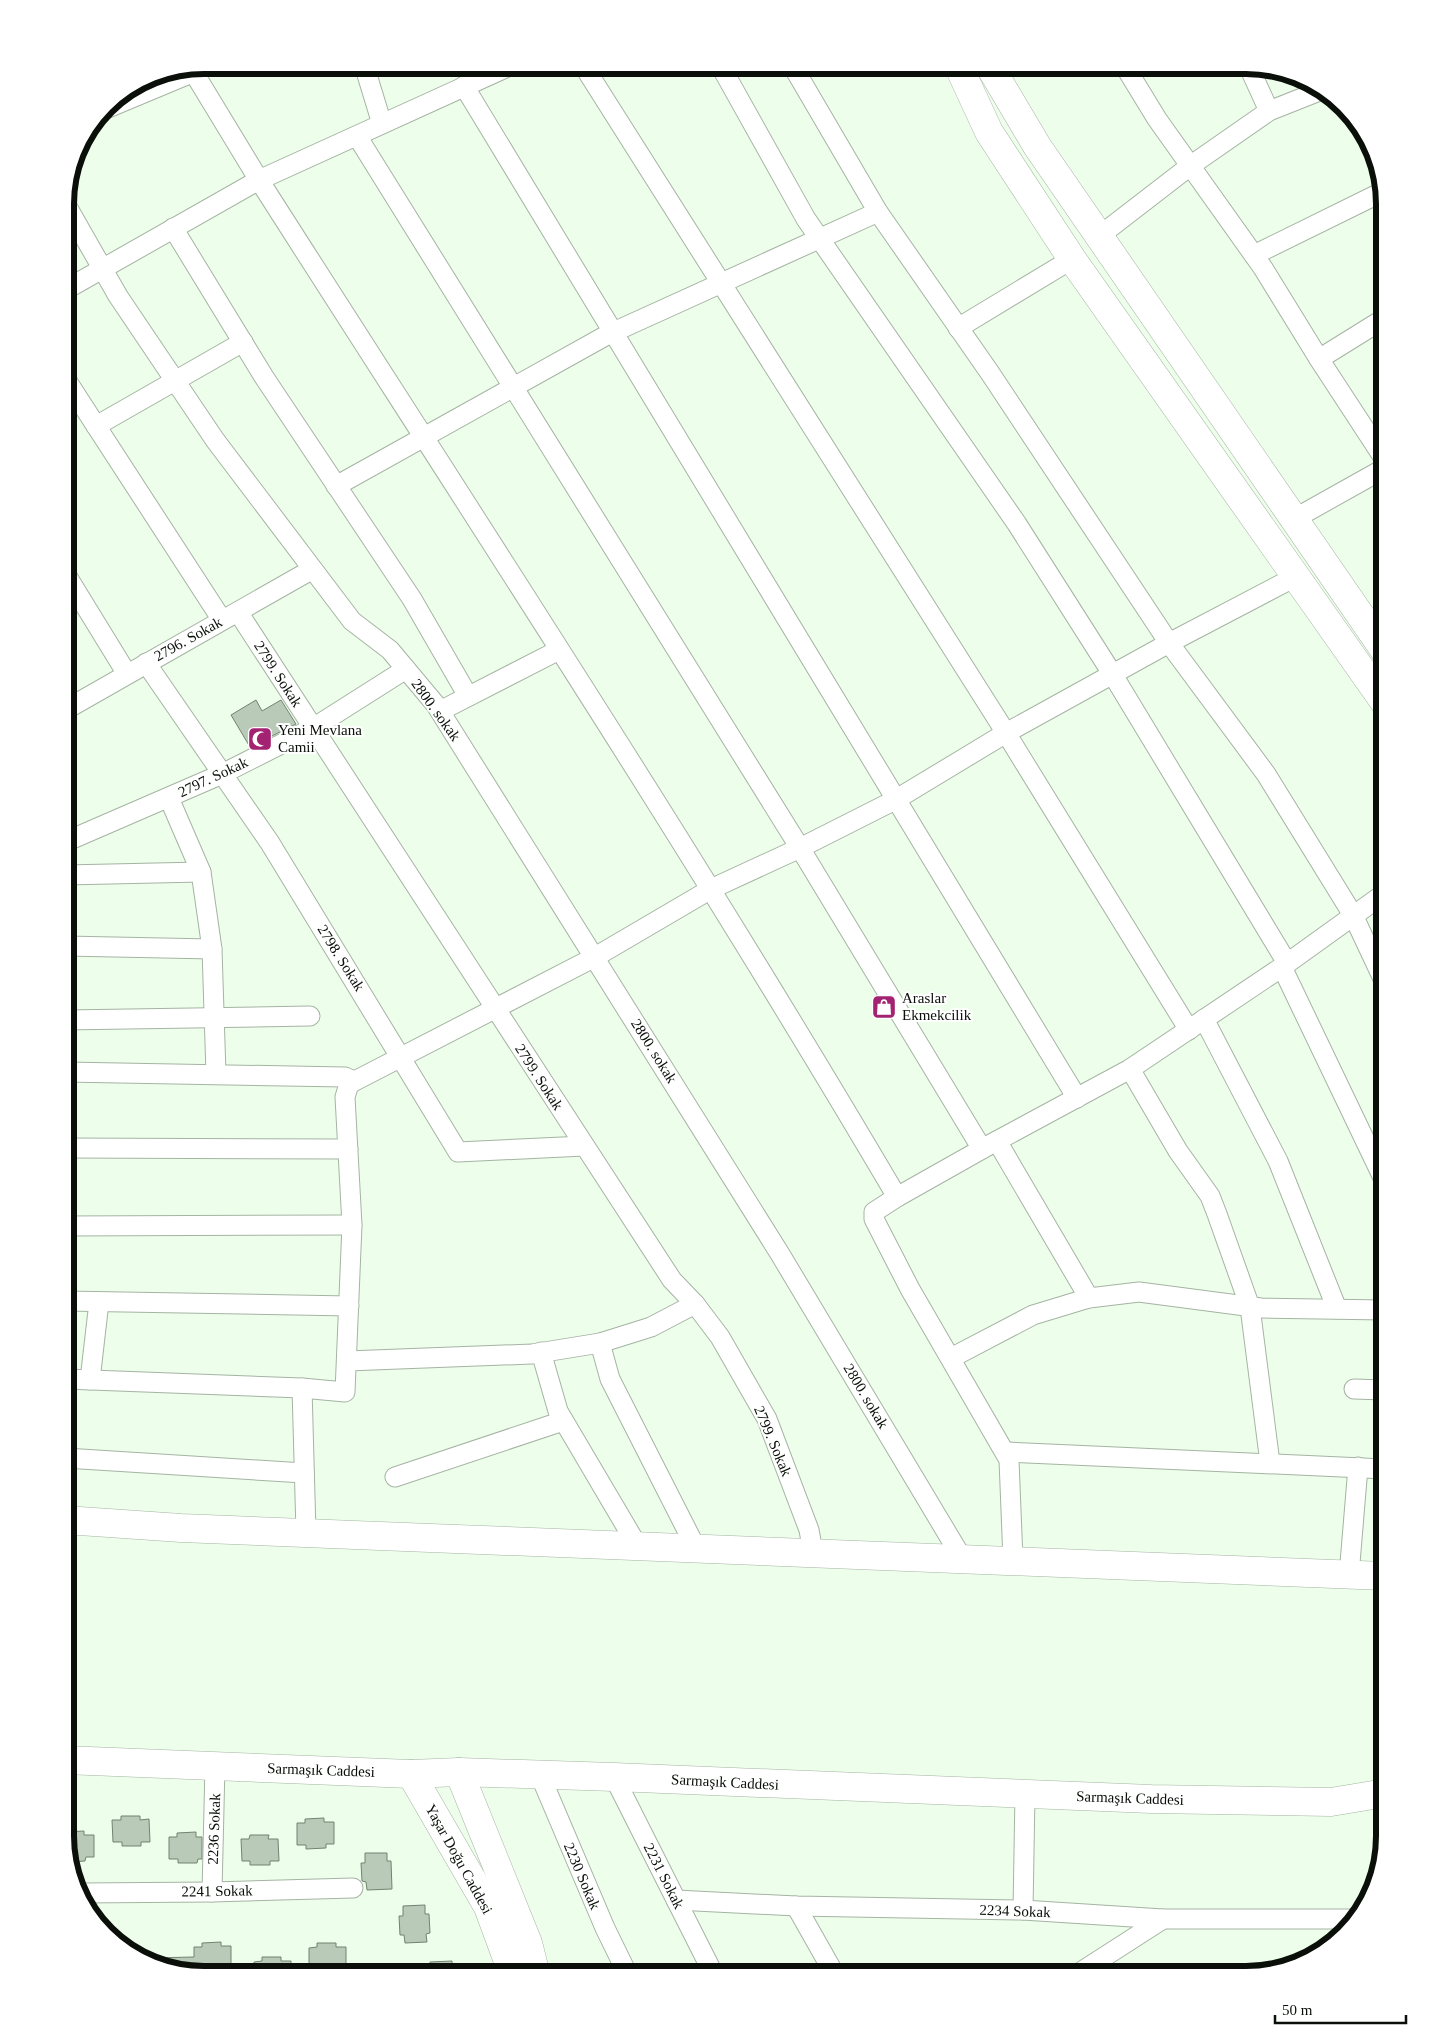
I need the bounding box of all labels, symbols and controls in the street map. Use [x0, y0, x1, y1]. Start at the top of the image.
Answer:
street label: 2796. Sokak [151, 614, 225, 664]
street label: 2799. Sokak [251, 638, 305, 710]
street label: 2800. sokak [408, 676, 464, 744]
place label: Yeni Mevlana Camii [278, 722, 362, 755]
mosque icon: Yeni Mevlana Camii [247, 726, 273, 752]
street label: 2797. Sokak [176, 754, 251, 800]
street label: 2798. Sokak [314, 922, 368, 994]
place label: Araslar Ekmekcilik [902, 990, 972, 1023]
shop icon: Araslar Ekmekcilik [871, 994, 897, 1020]
street label: 2800. sokak [628, 1016, 680, 1086]
street label: 2799. Sokak [512, 1041, 566, 1113]
street label: 2800. sokak [840, 1361, 892, 1432]
street label: 2799. Sokak [751, 1403, 795, 1479]
street label: Sarmaşık Caddesi [267, 1760, 375, 1780]
street label: Sarmaşık Caddesi [671, 1771, 779, 1793]
street label: Sarmaşık Caddesi [1076, 1788, 1184, 1808]
street label: 2236 Sokak [205, 1793, 223, 1865]
street label: Yaşar Doğu Caddesi [422, 1801, 496, 1917]
street label: 2230 Sokak [561, 1840, 603, 1912]
street label: 2231 Sokak [641, 1841, 688, 1912]
street label: 2241 Sokak [181, 1882, 253, 1900]
street label: 2234 Sokak [979, 1902, 1051, 1920]
scale bar [1275, 1992, 1406, 2024]
text: 50 m [1282, 2002, 1313, 2018]

